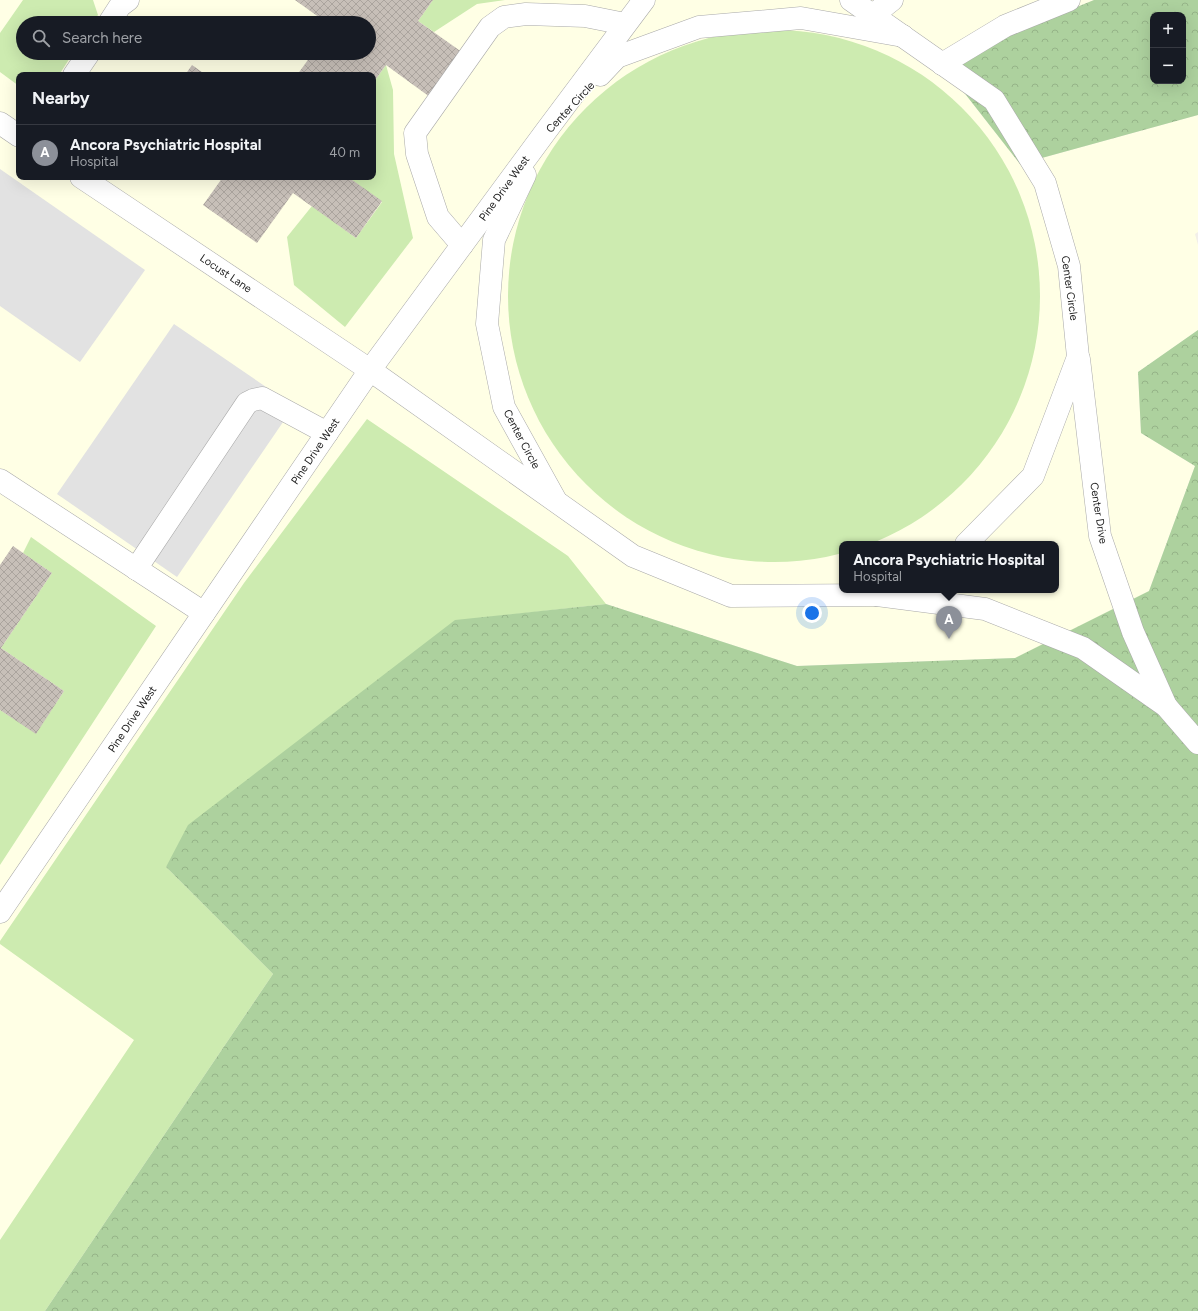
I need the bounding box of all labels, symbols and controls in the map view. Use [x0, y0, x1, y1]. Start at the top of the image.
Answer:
map controls [1150, 12, 1186, 84]
button: + [1150, 12, 1186, 48]
search box [16, 16, 376, 60]
icon: search [30, 27, 52, 49]
text: Search here [62, 29, 142, 47]
button: − [1150, 48, 1186, 84]
street label: Center Circle [543, 79, 597, 136]
text: Nearby [32, 88, 90, 108]
text: Ancora Psychiatric Hospital [70, 136, 261, 154]
text: A [40, 145, 50, 160]
text: 40 m [329, 145, 360, 160]
street label: Pine Drive West [476, 153, 532, 223]
text: Hospital [70, 154, 118, 169]
street label: Locust Lane [197, 251, 254, 295]
street label: Center Circle [1059, 255, 1080, 321]
street label: Center Circle [501, 407, 543, 471]
street label: Pine Drive West [288, 416, 342, 487]
street label: Center Drive [1087, 481, 1110, 545]
popup [839, 541, 1059, 593]
text: Ancora Psychiatric Hospital [853, 551, 1045, 569]
text: Hospital [853, 569, 902, 584]
your location [802, 603, 822, 623]
pin: A [936, 606, 962, 639]
street label: Pine Drive West [105, 684, 159, 755]

